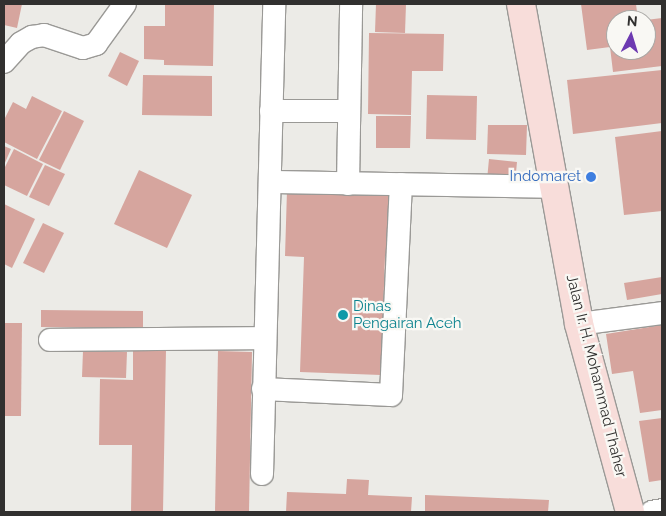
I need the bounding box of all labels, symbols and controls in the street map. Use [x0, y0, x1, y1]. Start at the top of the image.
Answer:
north arrow [606, 10, 656, 60]
text: N [626, 13, 638, 29]
place label: Indomaret [510, 168, 581, 186]
marker: Indomaret [585, 171, 597, 183]
street label: Jalan Ir. H. Mohammad Thaher [562, 273, 630, 479]
place label: Dinas Pengairan Aceh [353, 297, 462, 332]
marker: Dinas Pengairan Aceh [337, 309, 349, 321]

